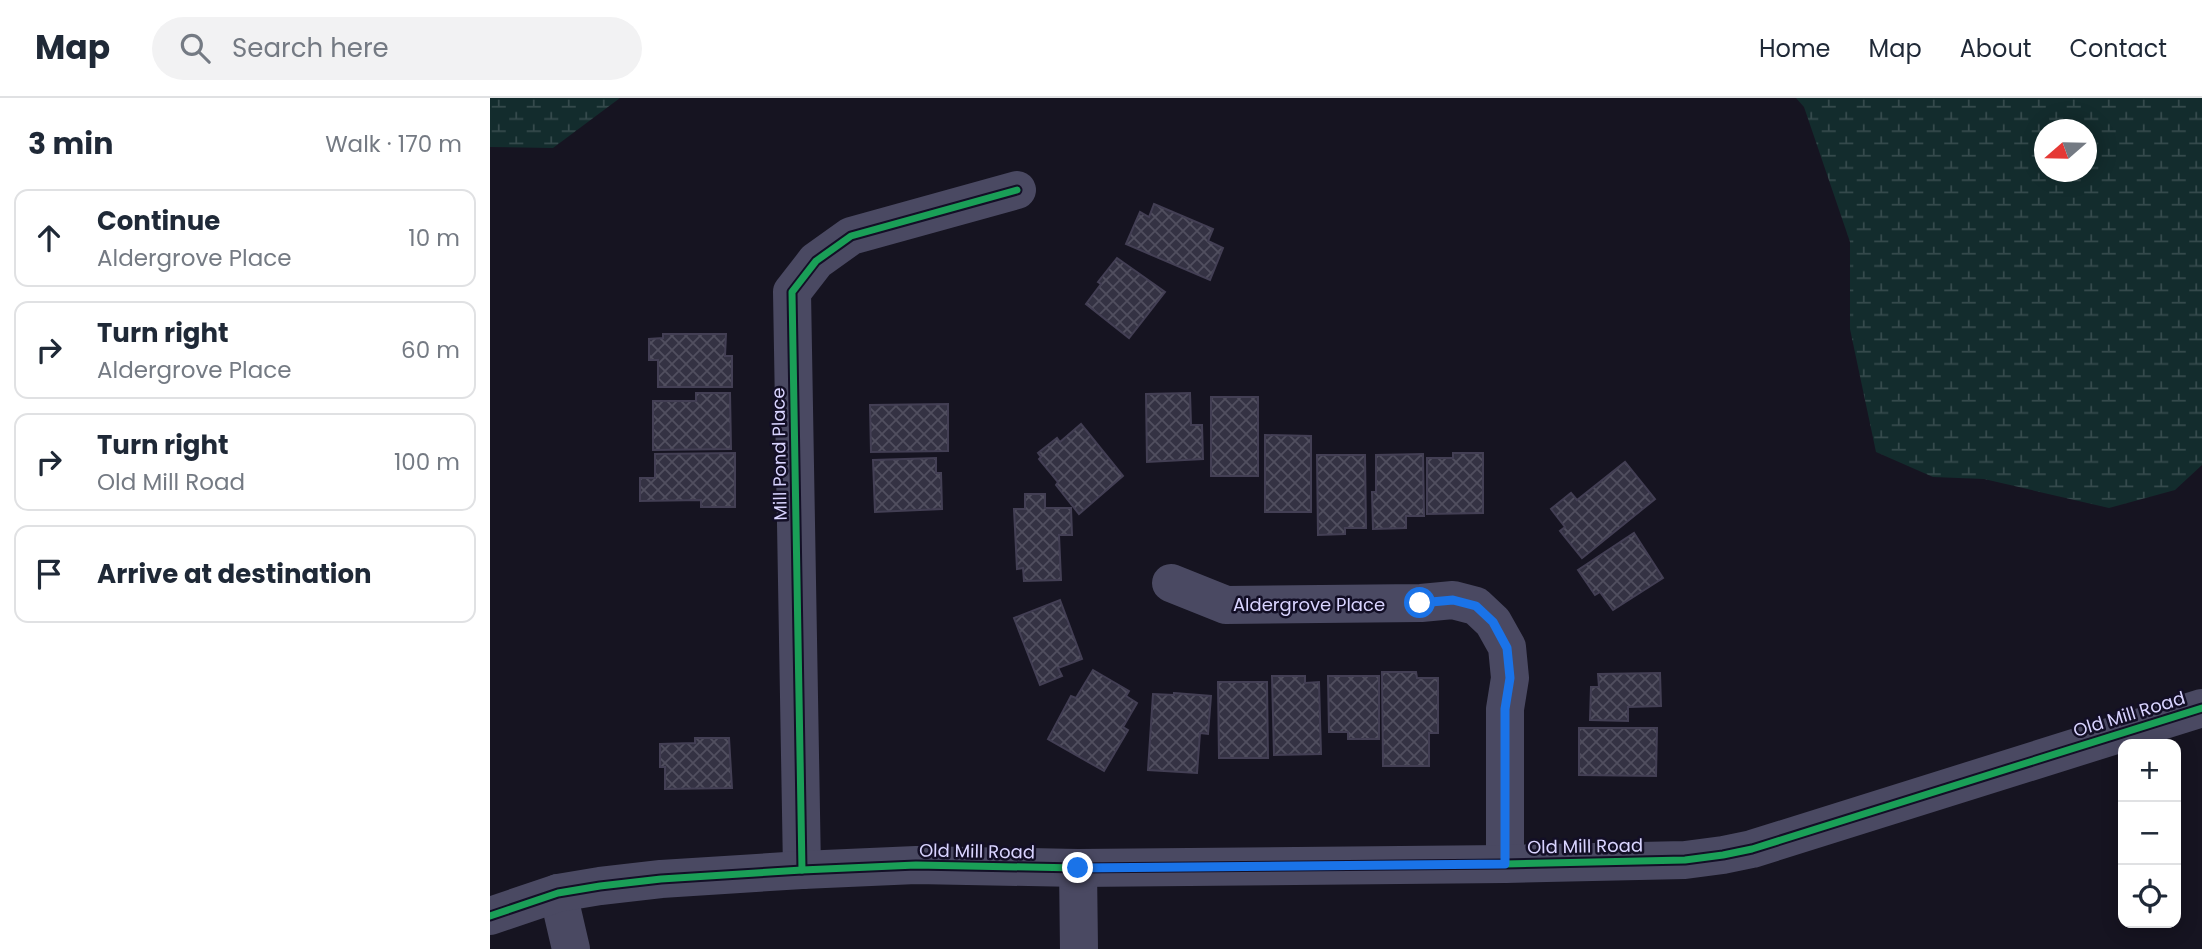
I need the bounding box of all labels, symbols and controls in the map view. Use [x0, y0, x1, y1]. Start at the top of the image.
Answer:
search box [152, 17, 642, 80]
text: Map [35, 24, 110, 71]
icon: search [176, 29, 214, 67]
text: Search here [232, 30, 389, 66]
text: Home [1759, 32, 1831, 65]
text: Map [1869, 32, 1922, 65]
text: About [1960, 32, 2031, 65]
text: Contact [2069, 32, 2167, 65]
north arrow [2034, 119, 2097, 182]
text: 3 min [28, 122, 113, 165]
text: Walk · 170 m [325, 128, 462, 160]
text: Continue [97, 203, 220, 239]
icon: ahead [30, 219, 68, 257]
text: 10 m [408, 222, 460, 254]
text: Aldergrove Place [97, 242, 291, 274]
text: Turn right [97, 315, 229, 351]
icon: right [30, 331, 68, 369]
text: 60 m [401, 334, 460, 366]
text: Aldergrove Place [97, 354, 291, 386]
street label: Mill Pond Place [765, 387, 793, 521]
text: Turn right [97, 427, 229, 463]
icon: right [30, 443, 68, 481]
text: 100 m [394, 446, 460, 478]
text: Old Mill Road [97, 466, 245, 498]
icon: arrive [30, 555, 68, 593]
text: Arrive at destination [97, 556, 372, 592]
route start [1404, 587, 1435, 618]
street label: Aldergrove Place [1233, 592, 1385, 617]
street label: Old Mill Road [2070, 685, 2188, 743]
map controls [2118, 739, 2181, 928]
button: + [2118, 739, 2181, 802]
button: − [2118, 802, 2181, 865]
street label: Old Mill Road [1527, 832, 1643, 860]
street label: Old Mill Road [919, 837, 1035, 865]
route end [1062, 852, 1093, 883]
button: locate [2118, 865, 2181, 928]

